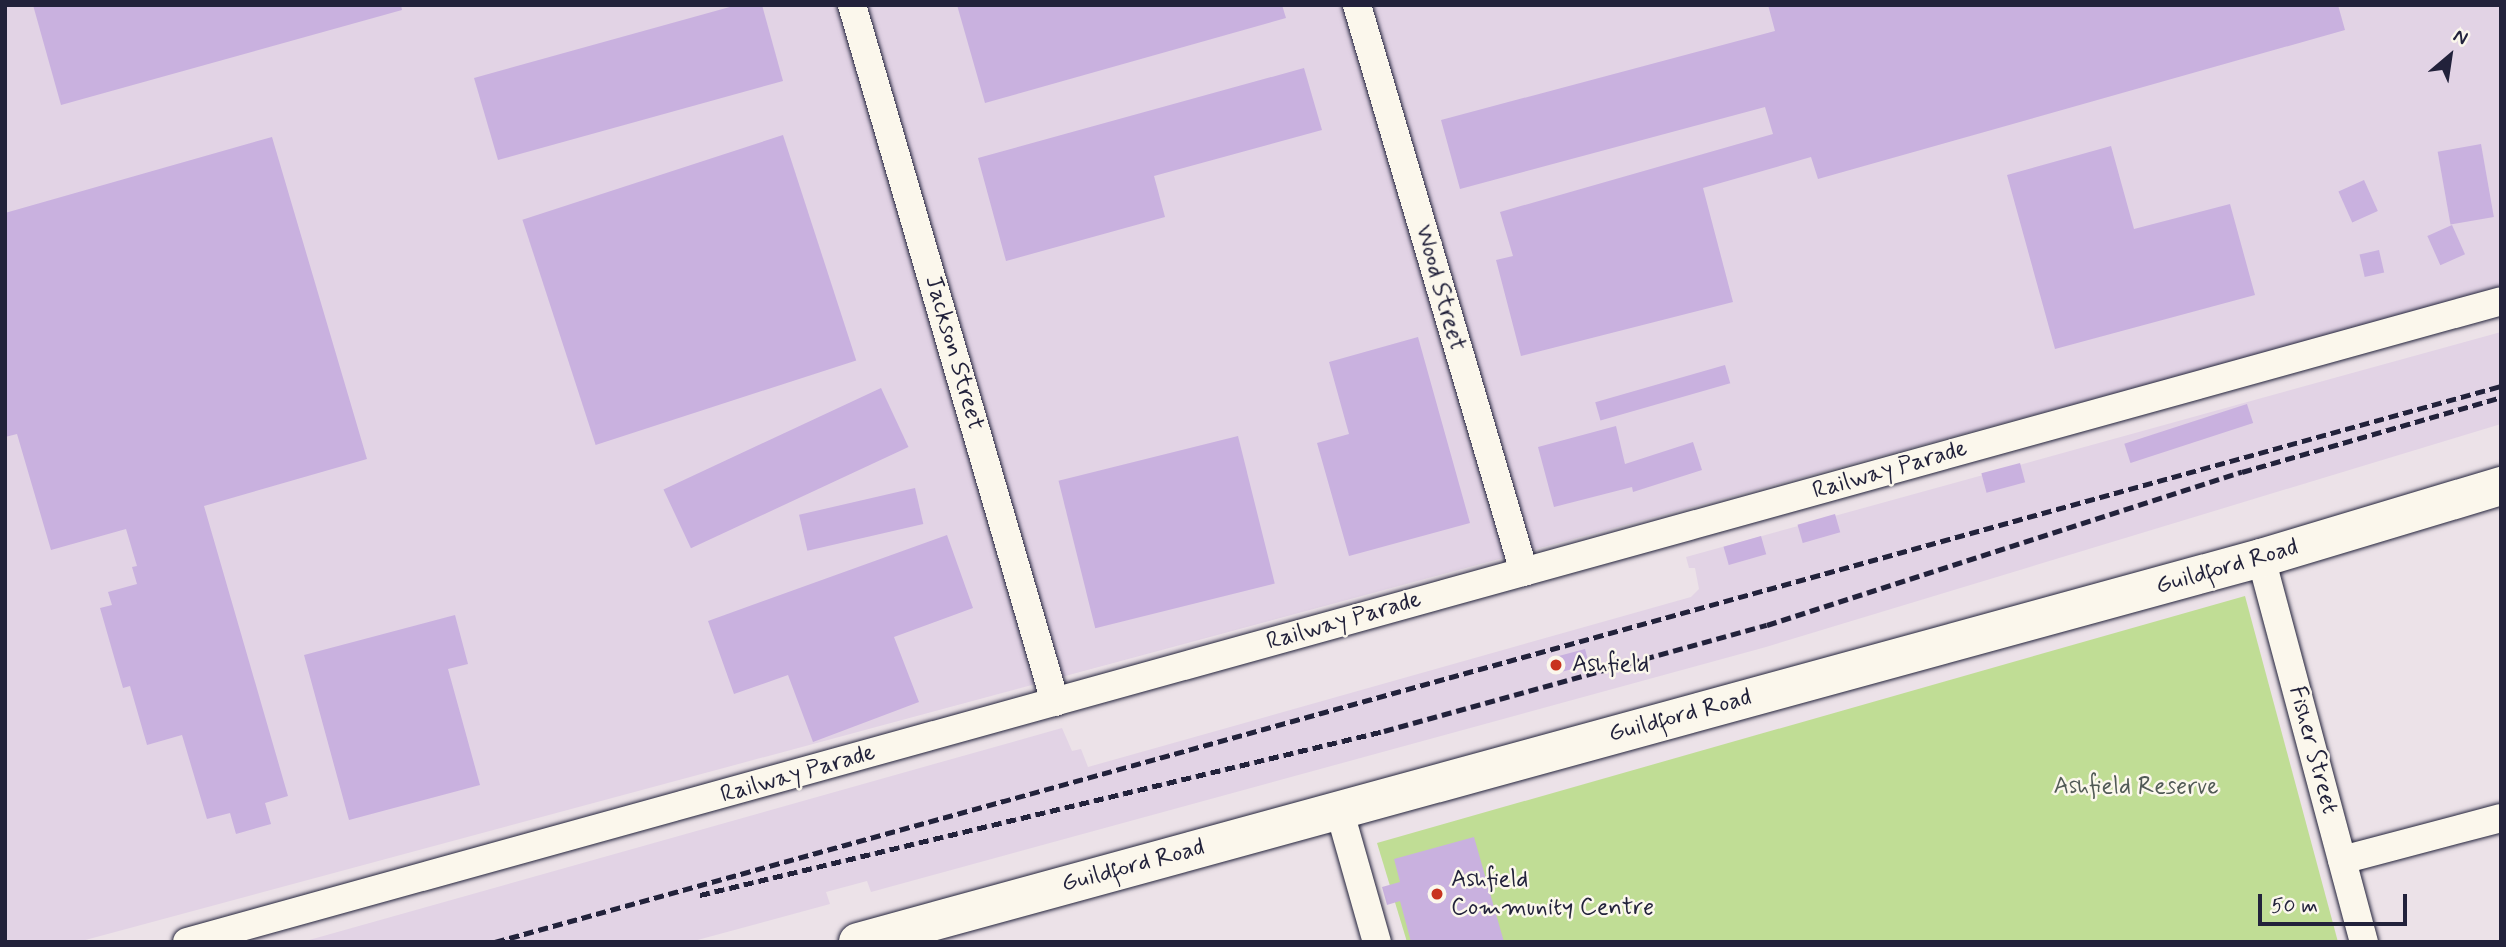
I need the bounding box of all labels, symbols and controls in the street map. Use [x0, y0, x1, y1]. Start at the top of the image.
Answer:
north arrow [2415, 21, 2485, 91]
text: N [2449, 23, 2472, 51]
street label: Wood Street [1408, 222, 1472, 354]
street label: Jackson Street [918, 273, 990, 433]
street label: Railway Parade [1809, 434, 1971, 506]
street label: Guildford Road [2153, 533, 2301, 601]
street label: Railway Parade [1263, 585, 1425, 657]
place label: Ashfield [1572, 651, 1649, 679]
marker: Ashfield [1546, 655, 1566, 675]
street label: Fisher Street [2282, 681, 2344, 819]
street label: Guildford Road [1606, 683, 1754, 749]
street label: Railway Parade [717, 738, 879, 810]
park label: Ashfield Reserve [2054, 773, 2218, 801]
street label: Guildford Road [1059, 833, 1207, 899]
place label: Ashfield Community Centre [1451, 866, 1654, 922]
scale bar [2261, 880, 2410, 924]
marker: Ashfield Community Centre [1429, 886, 1445, 902]
text: 50 m [2271, 892, 2318, 920]

